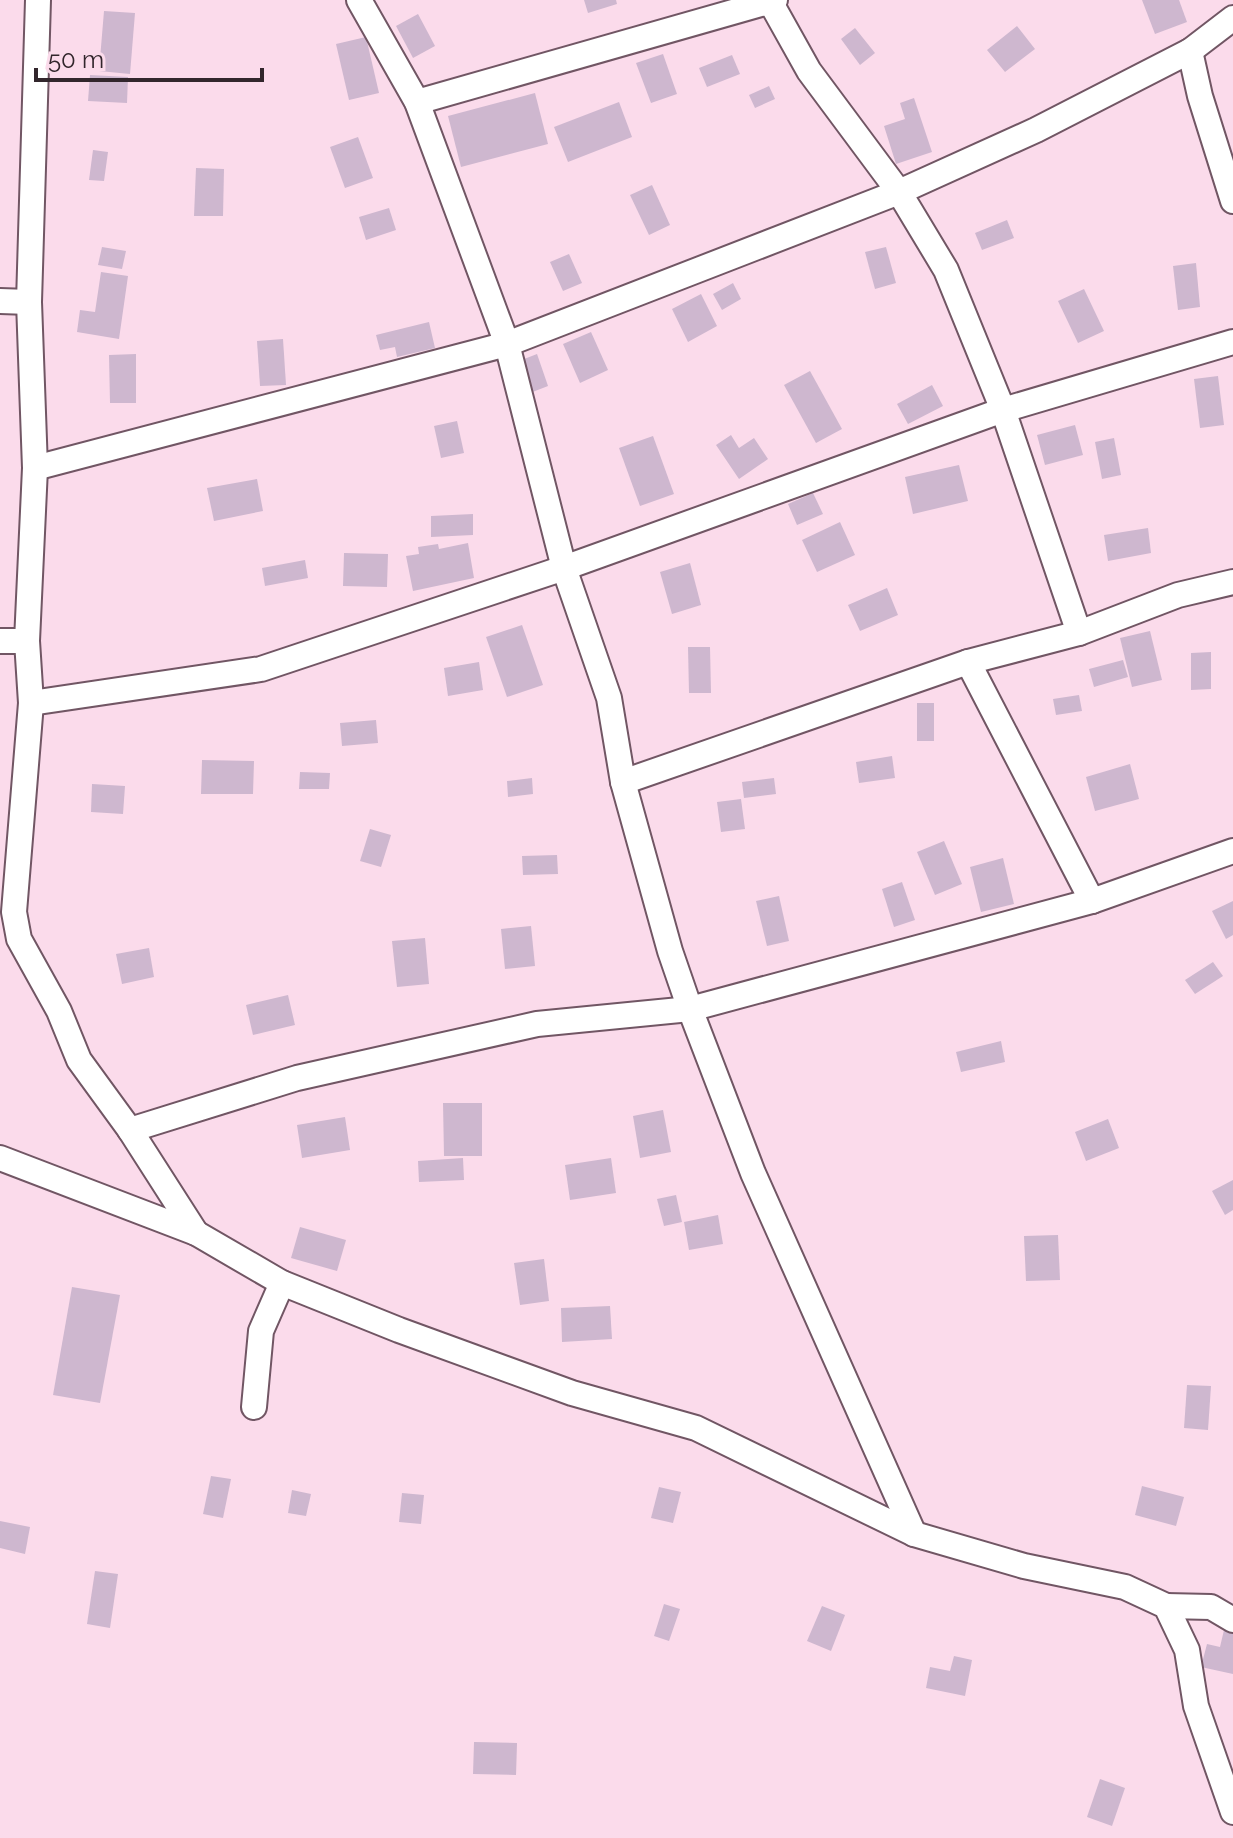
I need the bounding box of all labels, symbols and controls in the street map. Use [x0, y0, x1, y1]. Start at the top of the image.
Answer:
scale bar [36, 32, 262, 82]
text: 50 m [48, 45, 104, 74]

